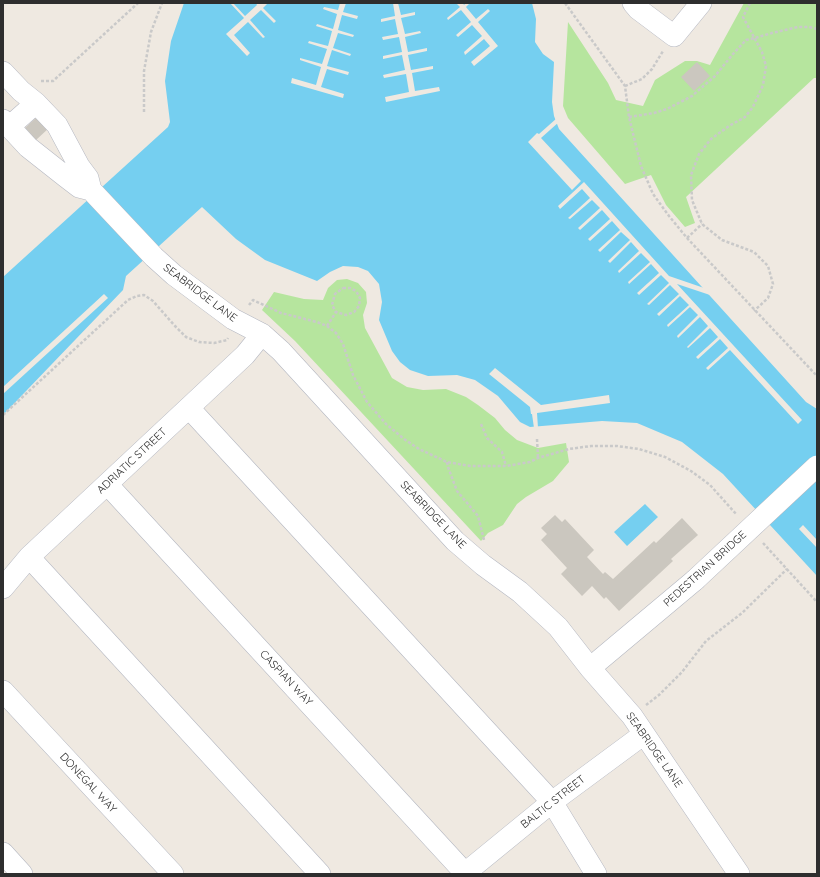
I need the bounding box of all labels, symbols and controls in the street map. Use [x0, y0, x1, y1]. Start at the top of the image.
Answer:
street label: SEABRIDGE LANE [161, 261, 239, 325]
street label: ADRIATIC STREET [94, 425, 170, 497]
street label: SEABRIDGE LANE [397, 478, 469, 552]
street label: PEDESTRIAN BRIDGE [661, 528, 749, 610]
street label: CASPIAN WAY [257, 648, 315, 708]
street label: SEABRIDGE LANE [623, 710, 685, 790]
street label: DONEGAL WAY [57, 750, 119, 816]
street label: BALTIC STREET [518, 773, 588, 831]

